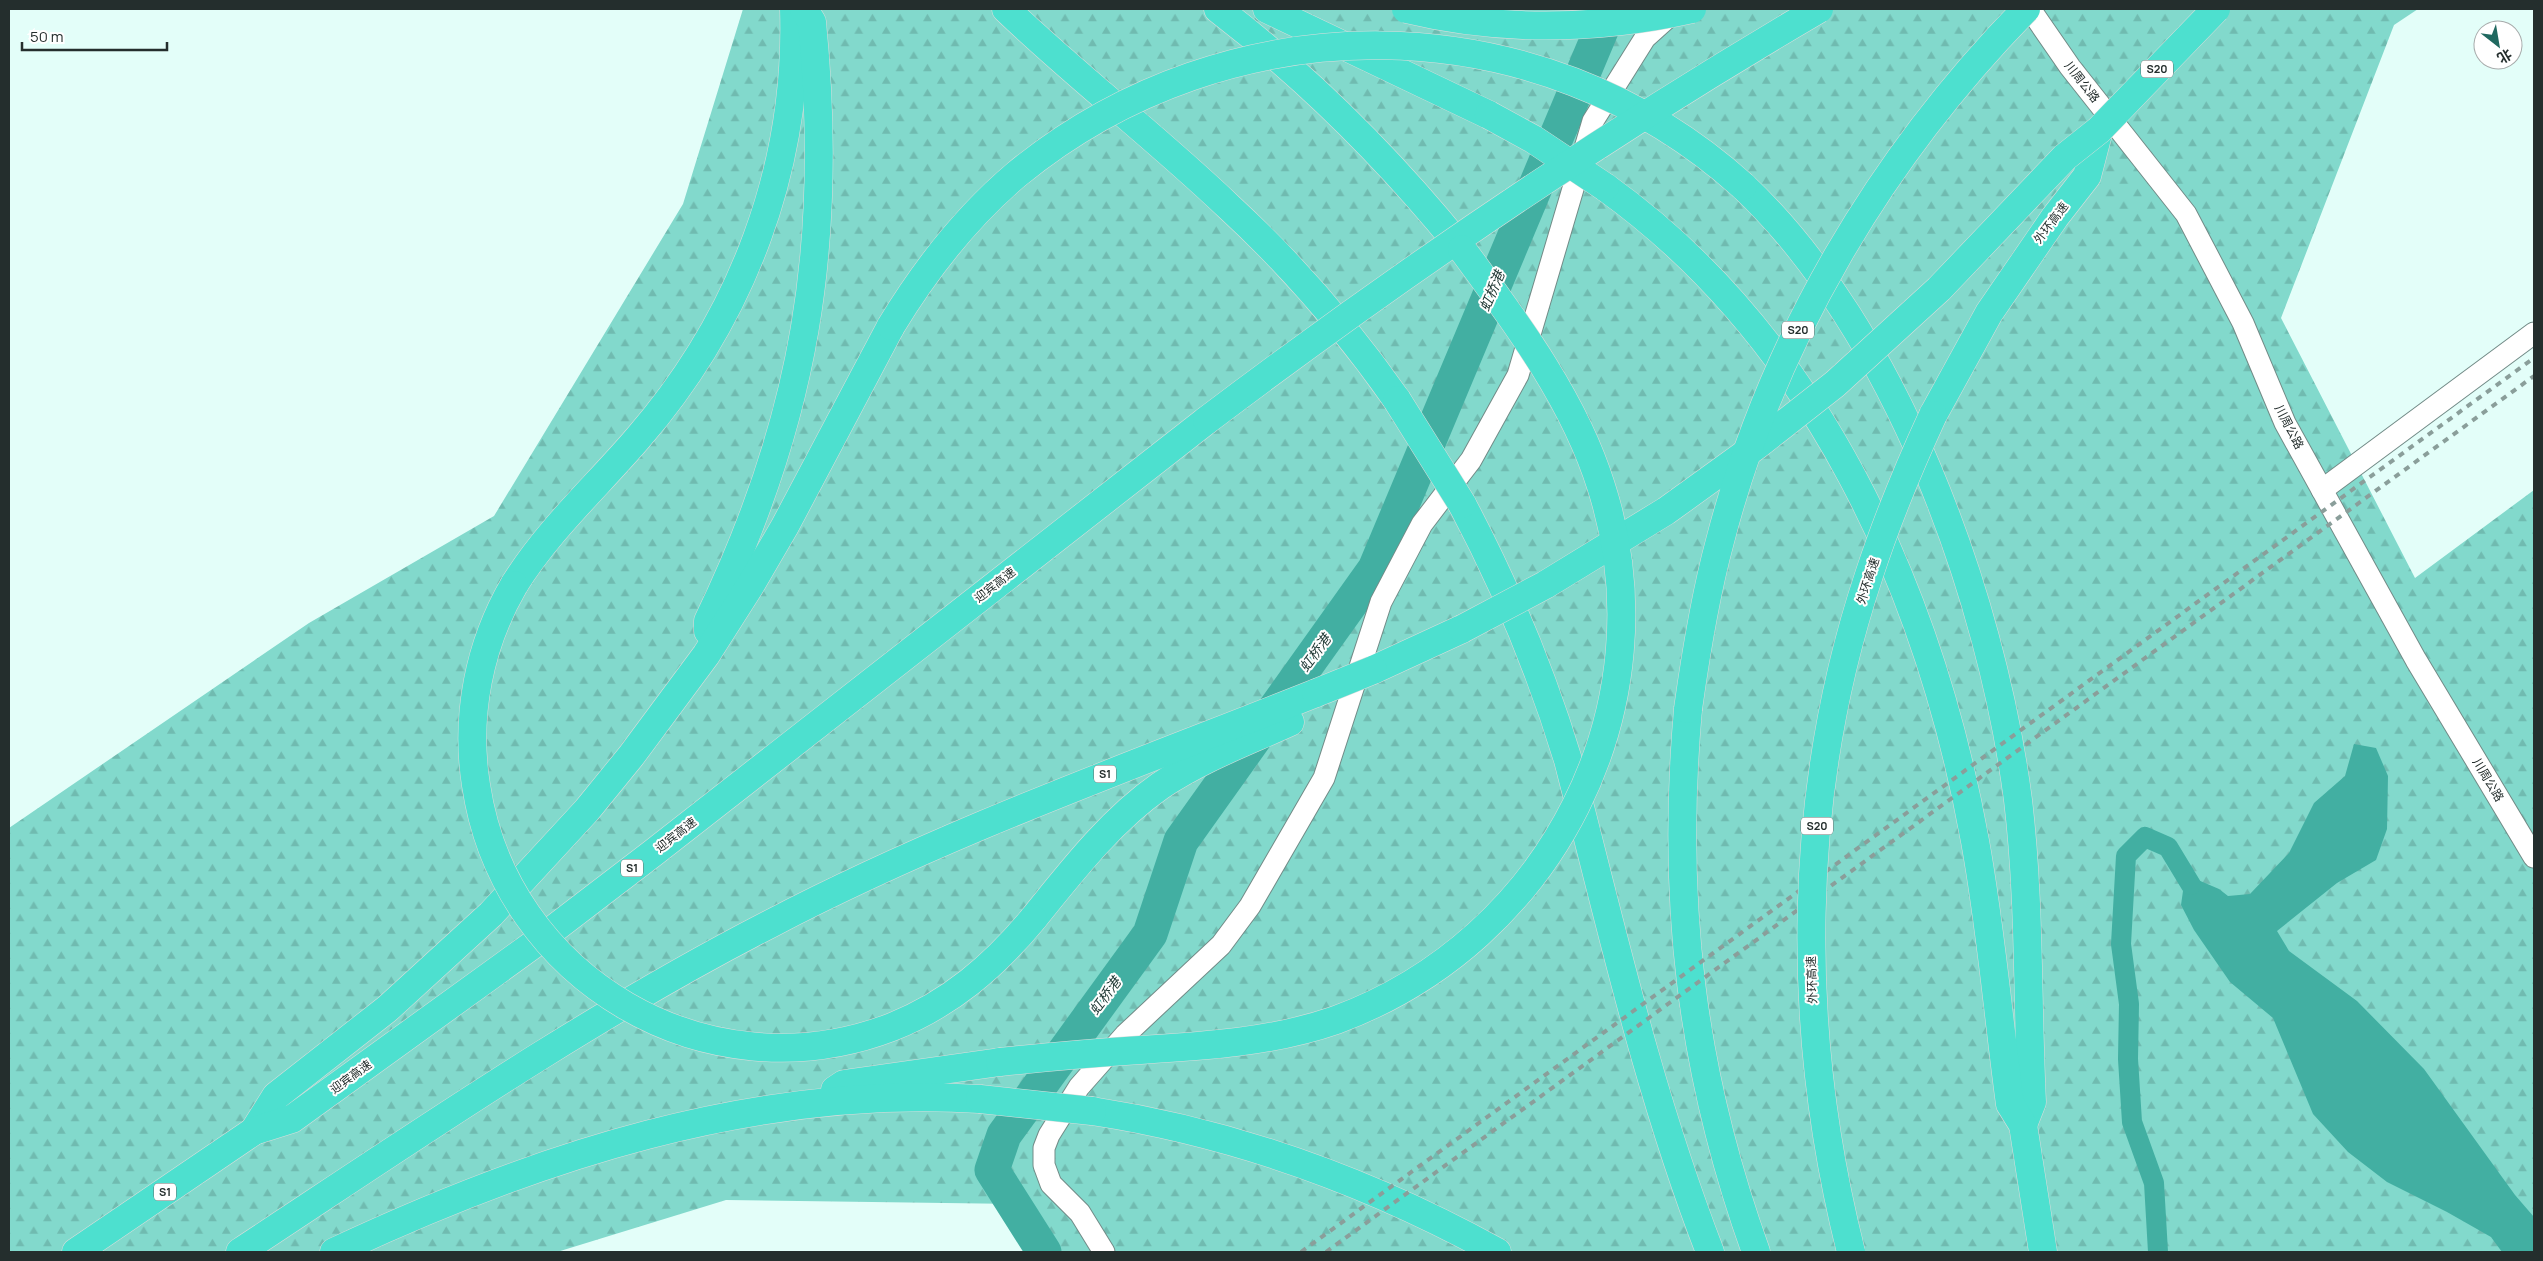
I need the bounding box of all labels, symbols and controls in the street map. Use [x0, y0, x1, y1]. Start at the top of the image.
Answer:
scale bar [22, 20, 168, 52]
north arrow [2473, 20, 2523, 70]
text: 50 m [30, 26, 64, 47]
text: 北 [2494, 45, 2516, 68]
street label: 川周公路 [2061, 58, 2104, 106]
road number: S20 [2141, 61, 2173, 78]
street label: 外环高速 [2029, 198, 2072, 247]
water label: 虹桥港 [1475, 266, 1509, 314]
road number: S20 [1782, 322, 1814, 338]
street label: 川周公路 [2271, 402, 2308, 452]
street label: 外环高速 [1852, 555, 1883, 606]
street label: 迎宾高速 [971, 563, 1019, 606]
water label: 虹桥港 [1295, 629, 1336, 675]
street label: 川周公路 [2469, 755, 2508, 805]
road number: S1 [1094, 766, 1116, 782]
street label: 迎宾高速 [652, 813, 700, 856]
road number: S20 [1801, 818, 1833, 834]
road number: S1 [621, 860, 643, 876]
street label: 外环高速 [1802, 956, 1821, 1004]
water label: 虹桥港 [1085, 972, 1126, 1018]
street label: 迎宾高速 [326, 1056, 375, 1098]
road number: S1 [154, 1184, 176, 1200]

